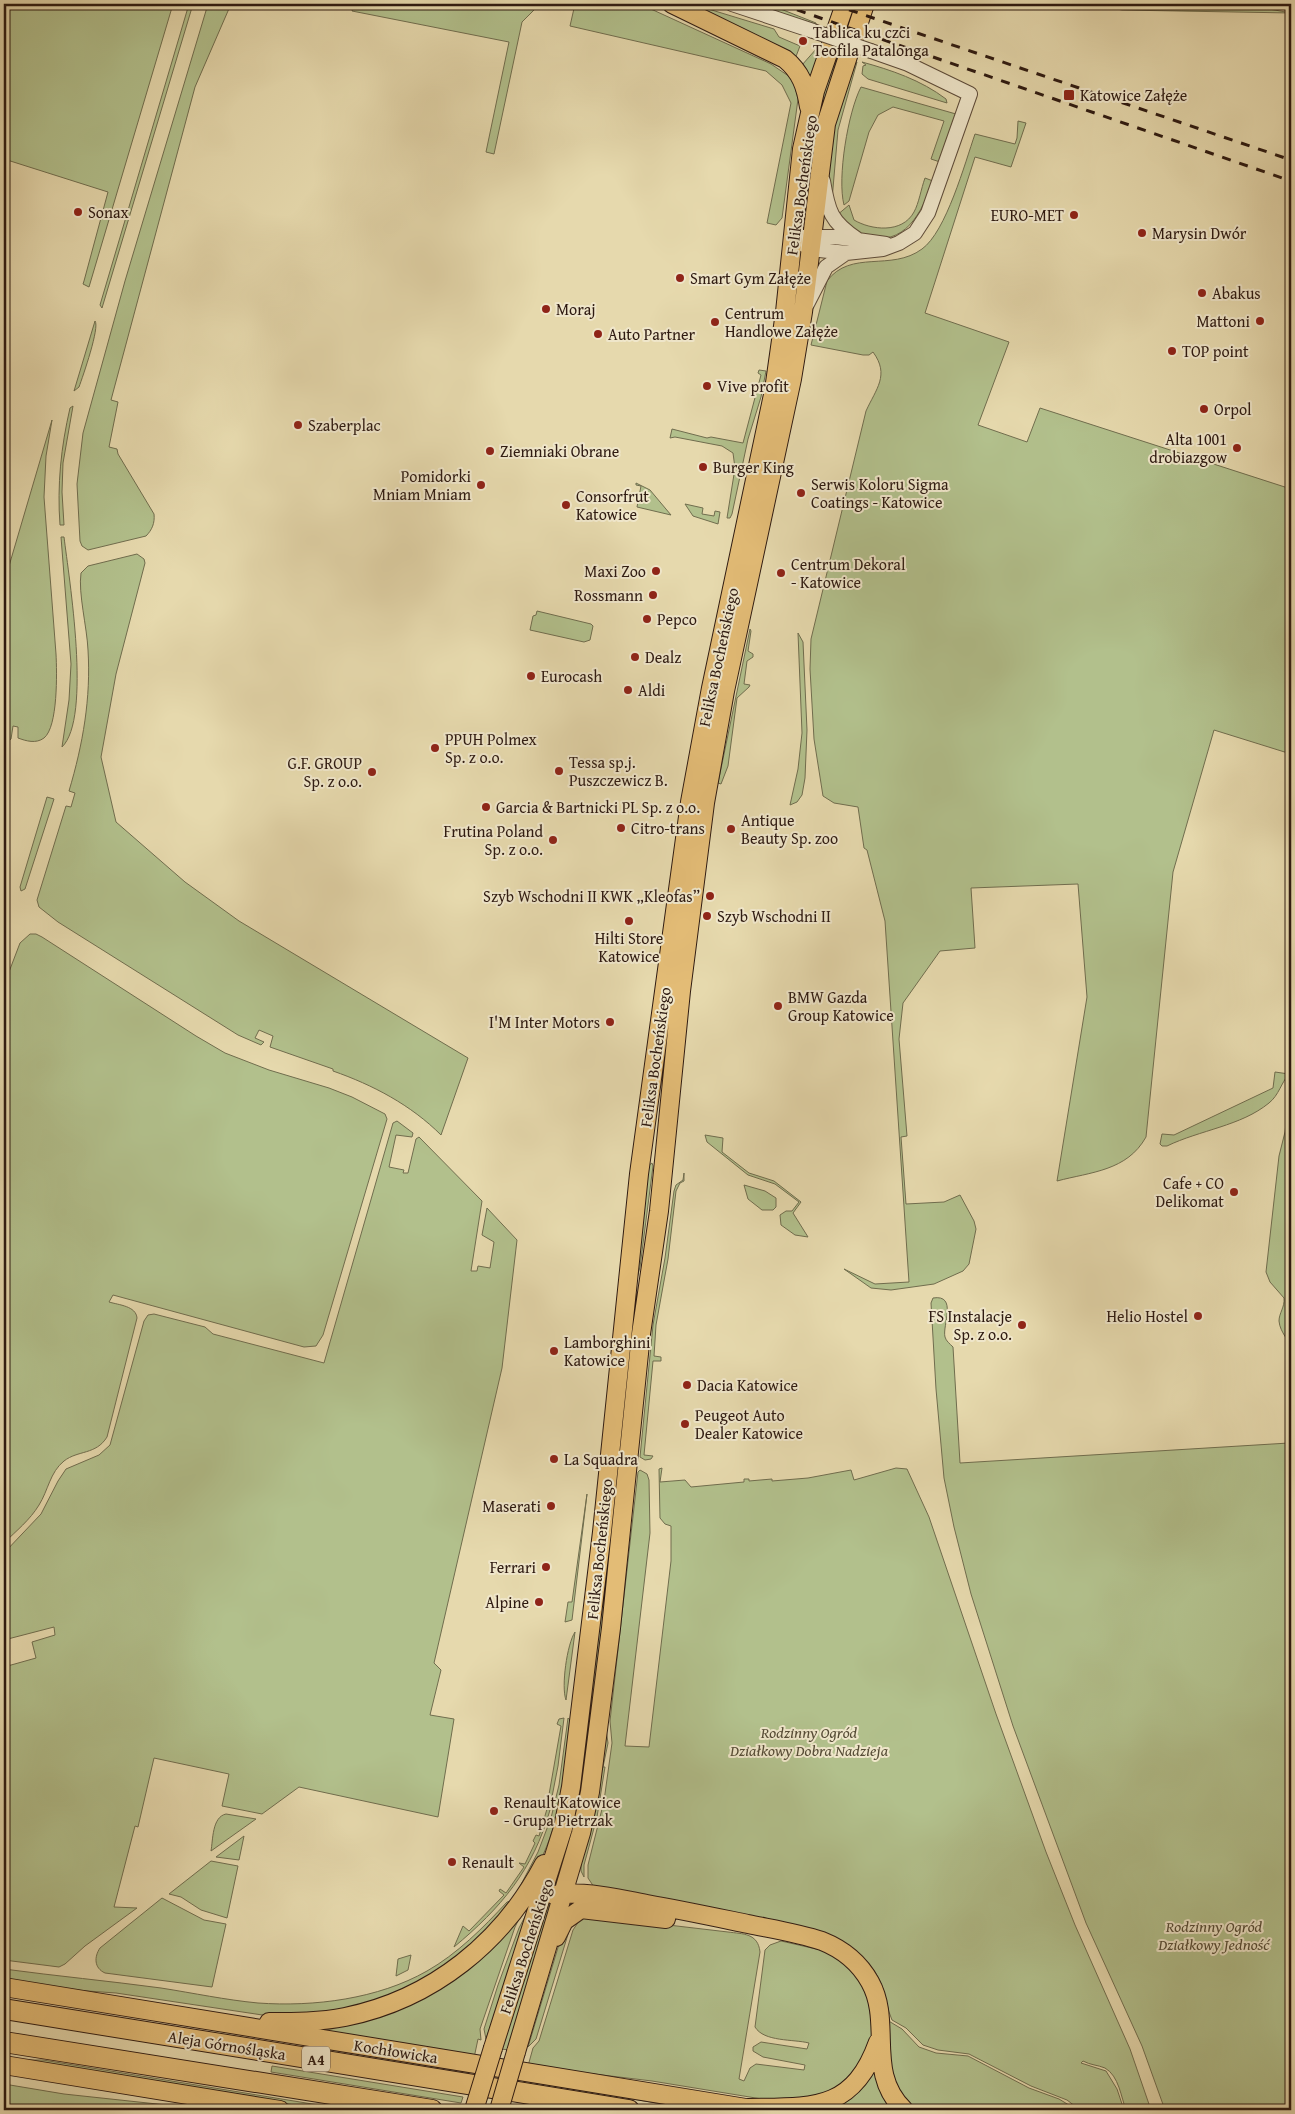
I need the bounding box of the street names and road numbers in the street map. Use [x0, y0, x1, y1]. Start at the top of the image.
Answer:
street label: Feliksa Bocheńskiego [779, 113, 823, 257]
street label: Feliksa Bocheńskiego [692, 585, 744, 729]
street label: Feliksa Bocheńskiego [633, 985, 677, 1129]
street label: Feliksa Bocheńskiego [580, 1477, 618, 1621]
street label: Feliksa Bocheńskiego [493, 1875, 559, 2017]
street label: Aleja Górnośląska [166, 2024, 288, 2066]
street label: Kochłowicka [352, 2033, 440, 2070]
road number: A4 [302, 2046, 330, 2072]

